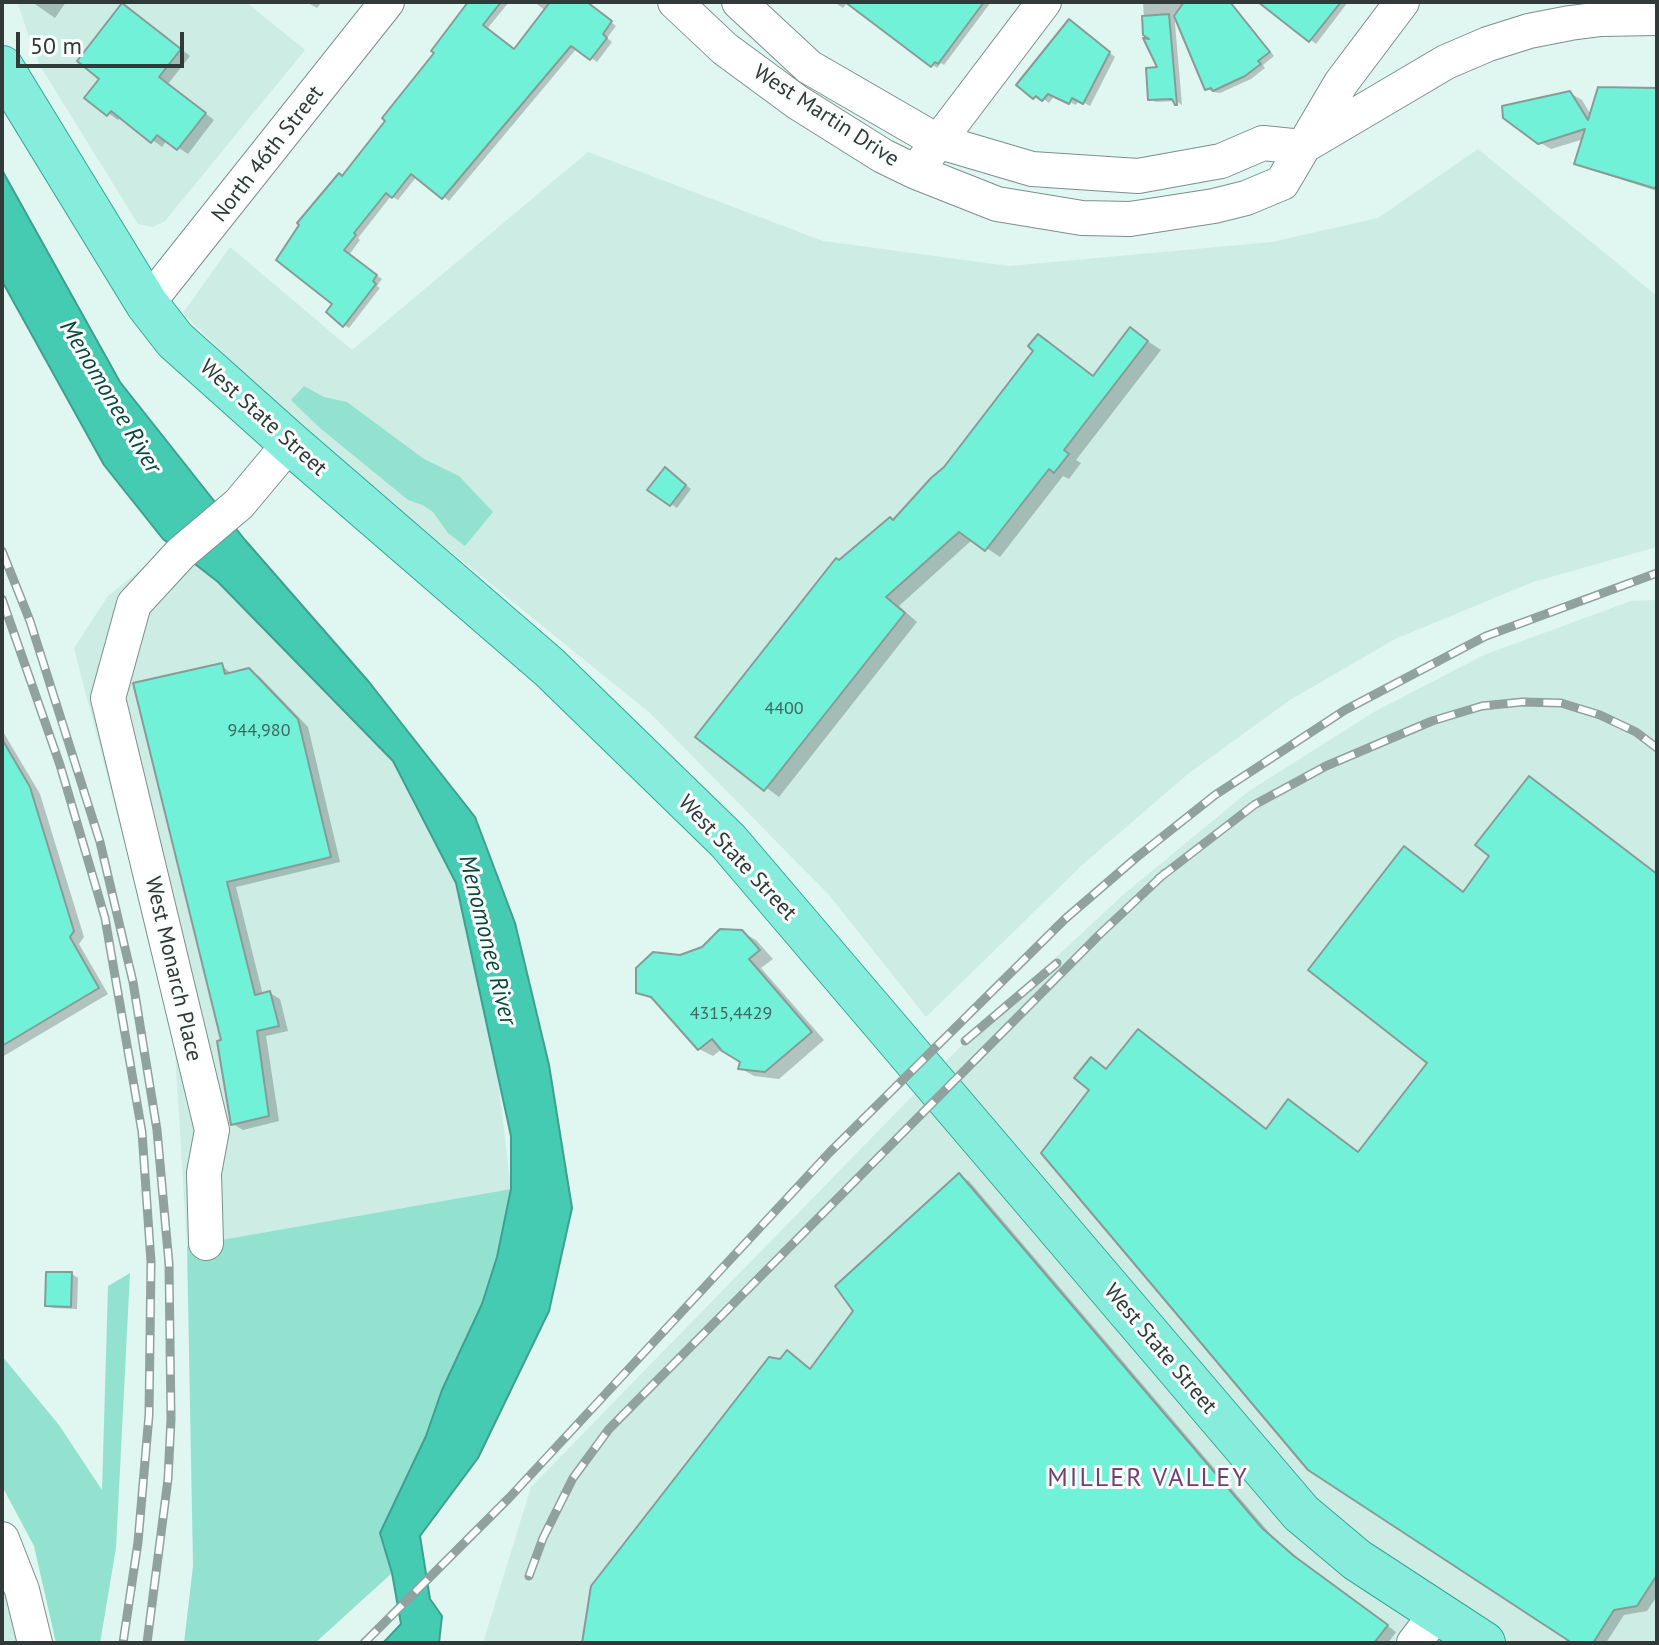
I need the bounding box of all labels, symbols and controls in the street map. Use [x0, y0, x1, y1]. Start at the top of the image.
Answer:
scale bar [20, 16, 188, 66]
text: 50 m [30, 30, 82, 61]
street label: West Martin Drive [748, 59, 904, 173]
street label: North 46th Street [207, 81, 329, 227]
water label: Menomonee River [53, 315, 167, 479]
street label: West State Street [194, 354, 332, 482]
house number: 4400 [764, 698, 804, 720]
house number: 944,980 [228, 720, 290, 742]
street label: West State Street [672, 790, 802, 926]
water label: Menomonee River [452, 852, 522, 1028]
street label: West Monarch Place [139, 874, 207, 1064]
house number: 4315,4429 [690, 1003, 772, 1025]
street label: West State Street [1098, 1279, 1222, 1419]
district label: MILLER VALLEY [1047, 1463, 1249, 1495]

